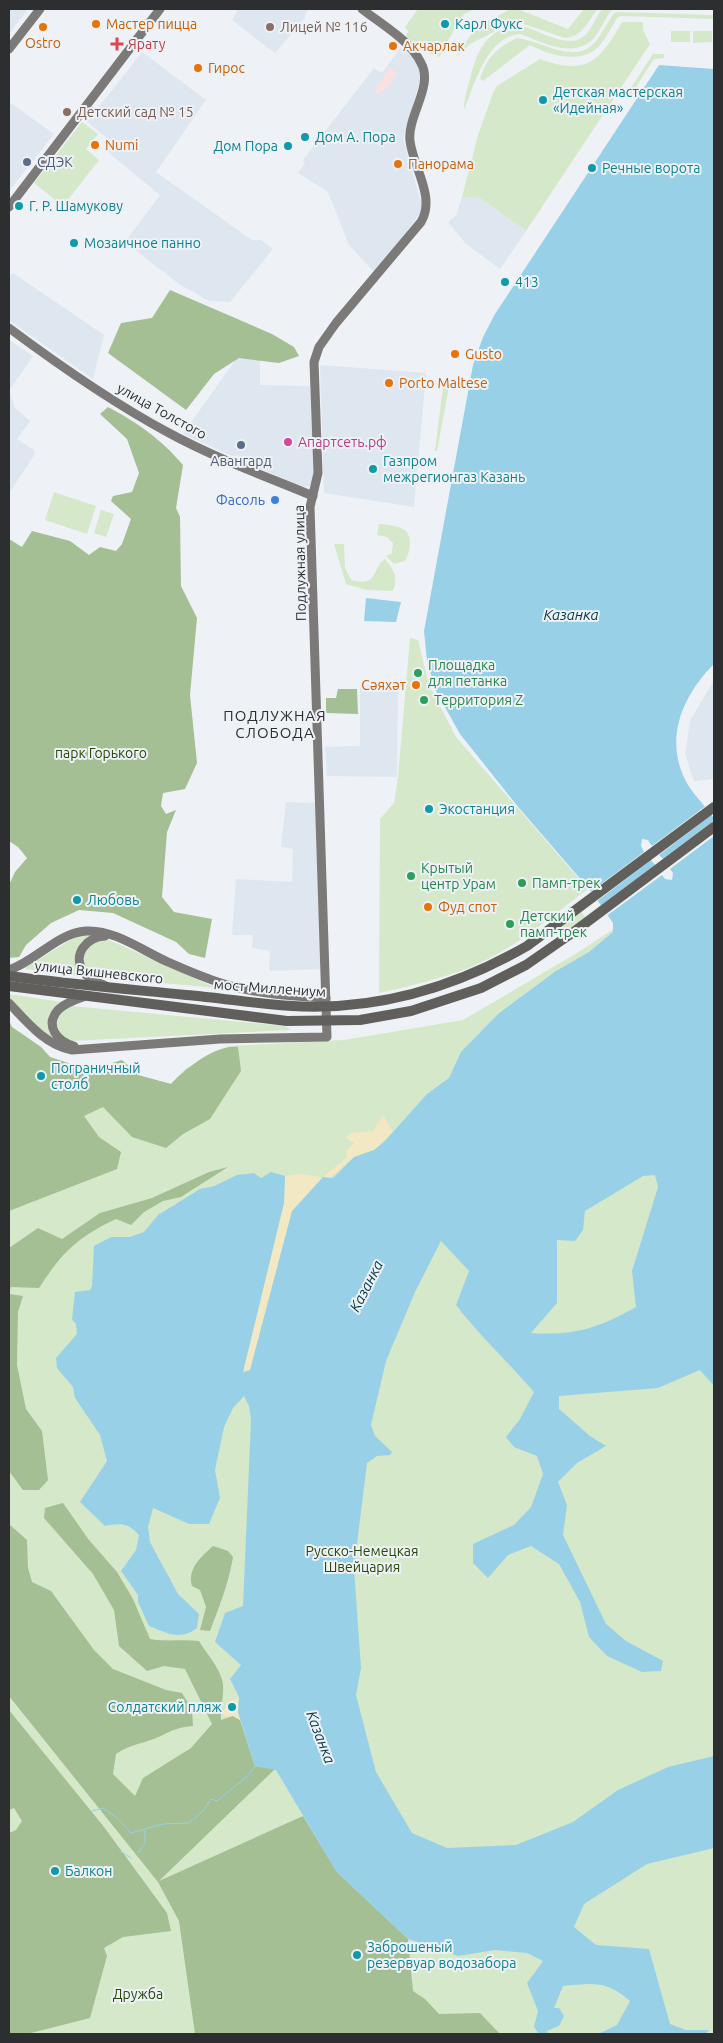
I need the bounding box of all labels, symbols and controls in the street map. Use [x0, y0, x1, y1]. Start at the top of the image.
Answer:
place label: Мастер пицца [106, 16, 197, 32]
place label: Карл Фукс [455, 16, 523, 32]
marker: Мастер пицца [90, 18, 102, 30]
marker: Карл Фукс [439, 18, 451, 30]
place label: Лицей № 116 [280, 19, 368, 35]
marker: Ostro [37, 21, 49, 33]
marker: Лицей № 116 [264, 21, 276, 33]
place label: Ostro [25, 35, 61, 51]
place label: Ярату [128, 36, 166, 52]
marker: Ярату [110, 37, 124, 51]
place label: Акчарлак [403, 38, 465, 54]
marker: Акчарлак [387, 40, 399, 52]
place label: Гирос [208, 60, 246, 76]
marker: Гирос [192, 62, 204, 74]
place label: Детская мастерская «Идейная» [553, 84, 683, 116]
marker: Детская мастерская «Идейная» [537, 94, 549, 106]
place label: Детский сад № 15 [77, 104, 194, 120]
marker: Детский сад № 15 [61, 106, 73, 118]
place label: Дом А. Пора [315, 129, 396, 145]
marker: Дом А. Пора [299, 131, 311, 143]
place label: Numi [105, 137, 138, 153]
place label: Дом Пора [213, 138, 278, 154]
marker: Numi [89, 139, 101, 151]
marker: Дом Пора [282, 140, 294, 152]
place label: СДЭК [37, 154, 73, 170]
marker: СДЭК [21, 156, 33, 168]
place label: Панорама [408, 156, 474, 172]
marker: Панорама [392, 158, 404, 170]
place label: Речные ворота [602, 160, 700, 176]
marker: Речные ворота [586, 162, 598, 174]
place label: Г. Р. Шамукову [29, 198, 123, 214]
marker: Г. Р. Шамукову [13, 200, 25, 212]
place label: Мозаичное панно [84, 235, 201, 251]
marker: Мозаичное панно [68, 237, 80, 249]
place label: 413 [515, 274, 539, 290]
marker: 413 [499, 276, 511, 288]
place label: Gusto [465, 346, 502, 362]
marker: Gusto [449, 348, 461, 360]
place label: Porto Maltese [399, 375, 488, 391]
marker: Porto Maltese [383, 377, 395, 389]
street label: улица Толстого [114, 380, 210, 442]
place label: Апартсеть.рф [298, 434, 387, 450]
marker: Апартсеть.рф [282, 436, 294, 448]
marker: Авангард [235, 439, 247, 451]
place label: Авангард [210, 453, 272, 469]
place label: Газпром межрегионгаз Казань [383, 453, 525, 485]
marker: Газпром межрегионгаз Казань [367, 463, 379, 475]
place label: Фасоль [216, 492, 265, 508]
marker: Фасоль [269, 494, 281, 506]
street label: Подлужная улица [291, 505, 309, 621]
water label: Казанка [543, 606, 599, 623]
place label: Площадка для петанка [428, 657, 507, 689]
marker: Площадка для петанка [412, 667, 424, 679]
place label: Сәяхәт [361, 677, 406, 693]
marker: Сәяхәт [410, 679, 422, 691]
place label: Территория Z [434, 692, 523, 708]
marker: Территория Z [418, 694, 430, 706]
district label: ПОДЛУЖНАЯ СЛОБОДА [223, 707, 327, 741]
park label: парк Горького [55, 745, 147, 761]
place label: Экостанция [439, 801, 515, 817]
marker: Экостанция [423, 803, 435, 815]
place label: Крытый центр Урам [421, 860, 496, 892]
marker: Крытый центр Урам [405, 870, 417, 882]
place label: Памп-трек [532, 875, 600, 891]
marker: Памп-трек [516, 877, 528, 889]
place label: Любовь [87, 892, 139, 908]
marker: Любовь [71, 894, 83, 906]
place label: Фуд спот [438, 899, 497, 915]
marker: Фуд спот [422, 901, 434, 913]
place label: Детский памп-трек [520, 908, 587, 940]
marker: Детский памп-трек [504, 918, 516, 930]
street label: улица Вишневского [34, 957, 164, 987]
street label: мост Миллениум [213, 976, 327, 1000]
place label: Пограничный столб [51, 1060, 141, 1092]
marker: Пограничный столб [35, 1070, 47, 1082]
water label: Казанка [346, 1258, 386, 1314]
park label: Русско-Немецкая Швейцария [305, 1543, 419, 1575]
place label: Солдатский пляж [108, 1699, 223, 1715]
marker: Солдатский пляж [226, 1701, 238, 1713]
water label: Казанка [303, 1708, 339, 1766]
place label: Балкон [65, 1863, 112, 1879]
marker: Балкон [49, 1865, 61, 1877]
place label: Заброшеный резервуар водозабора [367, 1939, 516, 1971]
marker: Заброшеный резервуар водозабора [351, 1949, 363, 1961]
park label: Дружба [113, 1986, 163, 2002]

